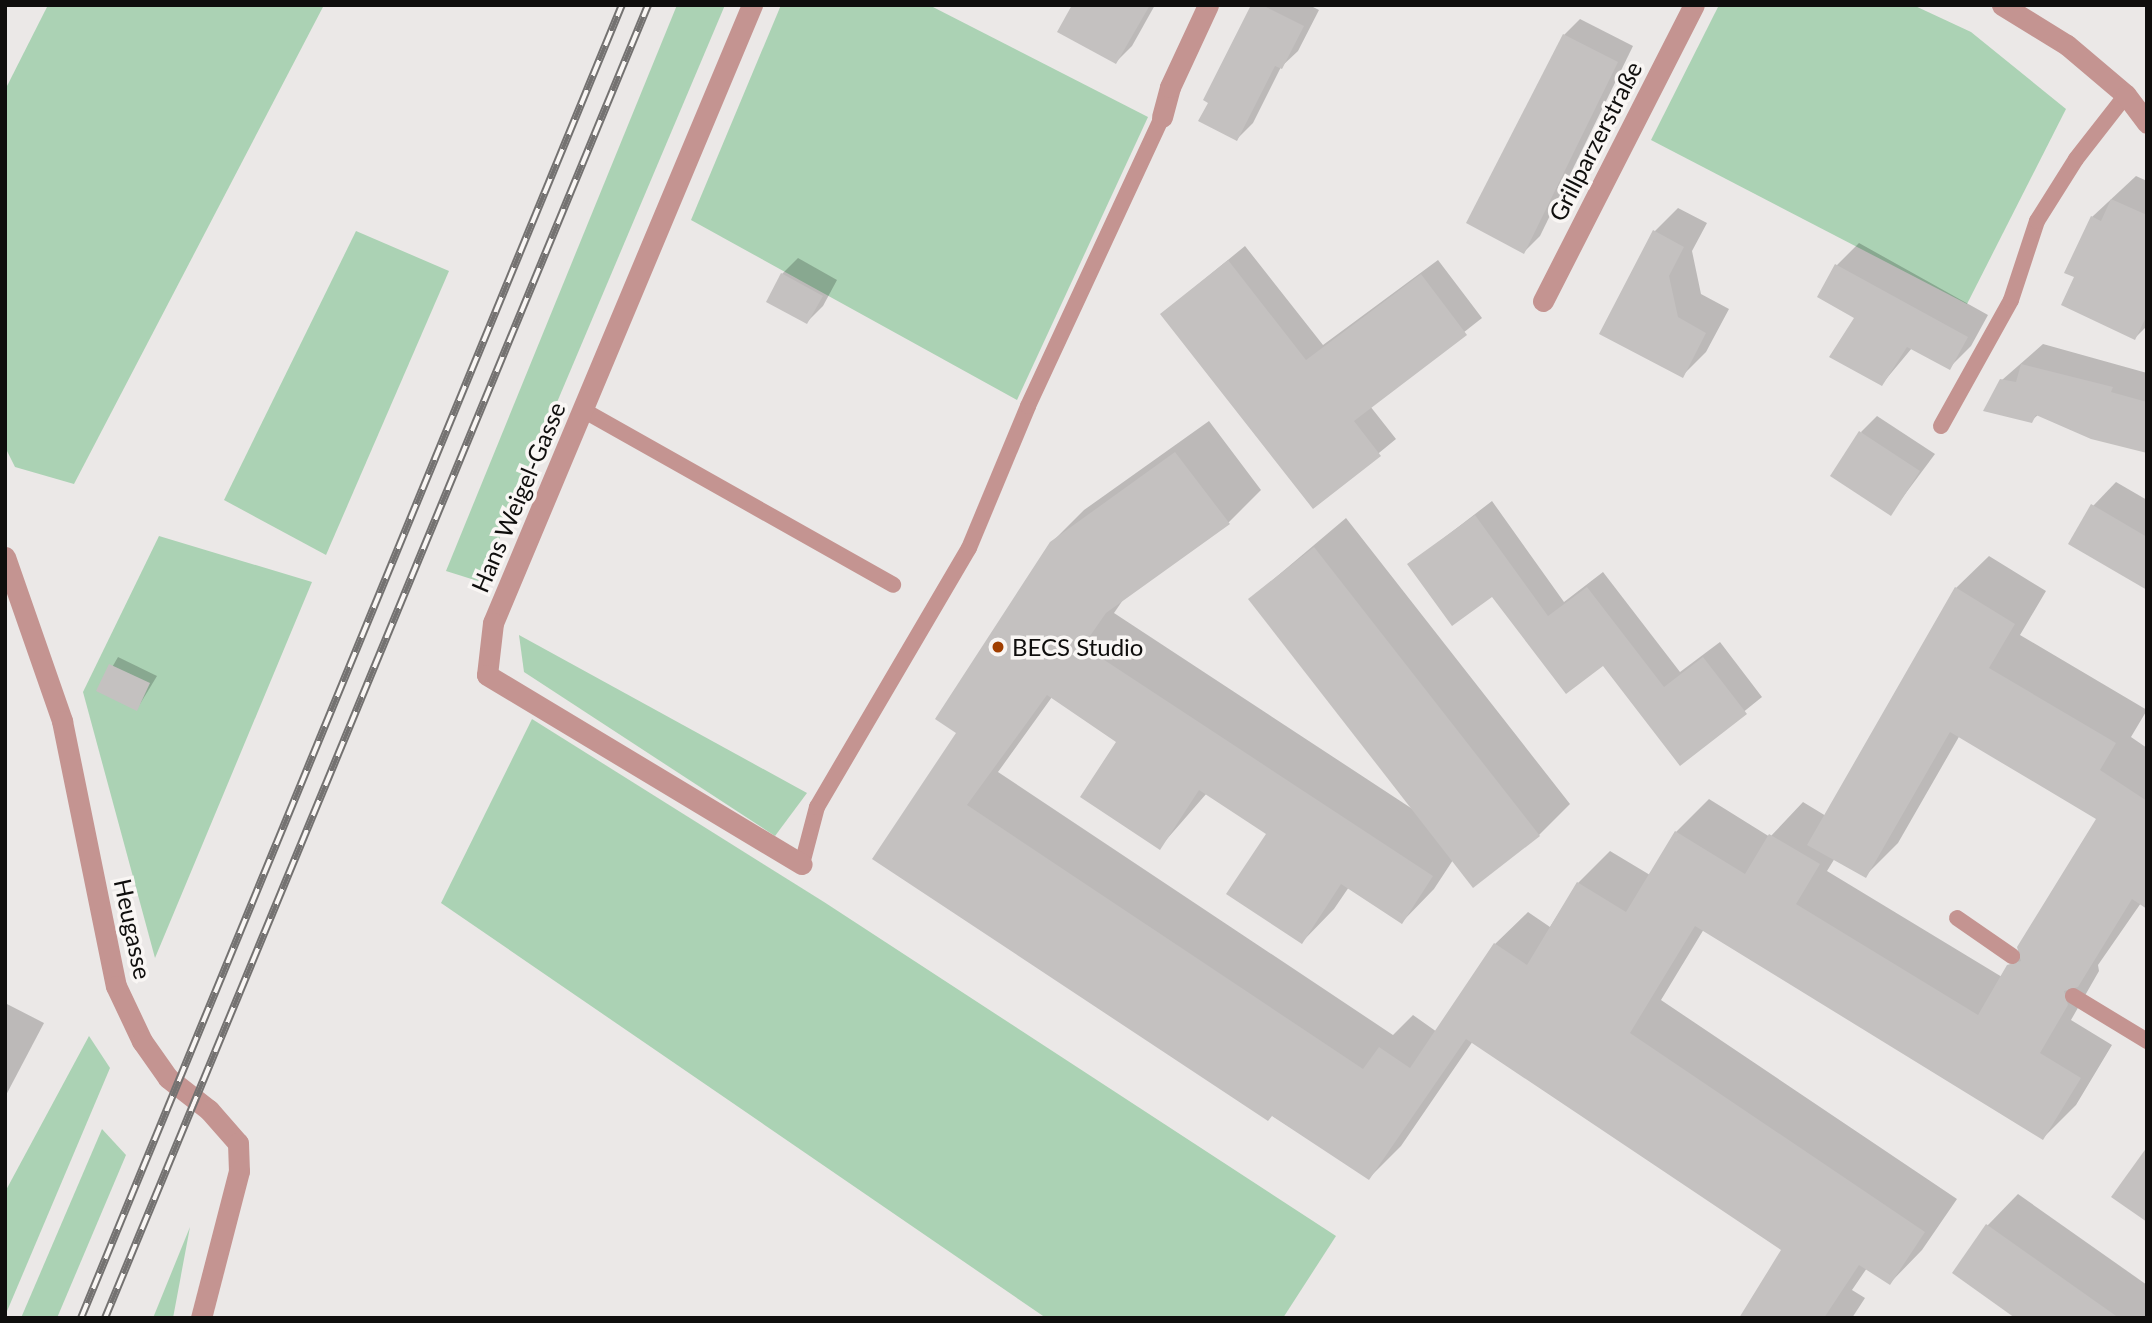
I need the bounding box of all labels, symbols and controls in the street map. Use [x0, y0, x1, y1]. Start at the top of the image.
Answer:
street label: Grillparzerstraße [1542, 56, 1648, 226]
street label: Hans Weigel-Gasse [465, 397, 571, 597]
place label: BECS Studio [1012, 633, 1143, 661]
marker: BECS Studio [990, 639, 1006, 655]
street label: Heugasse [108, 876, 158, 982]

